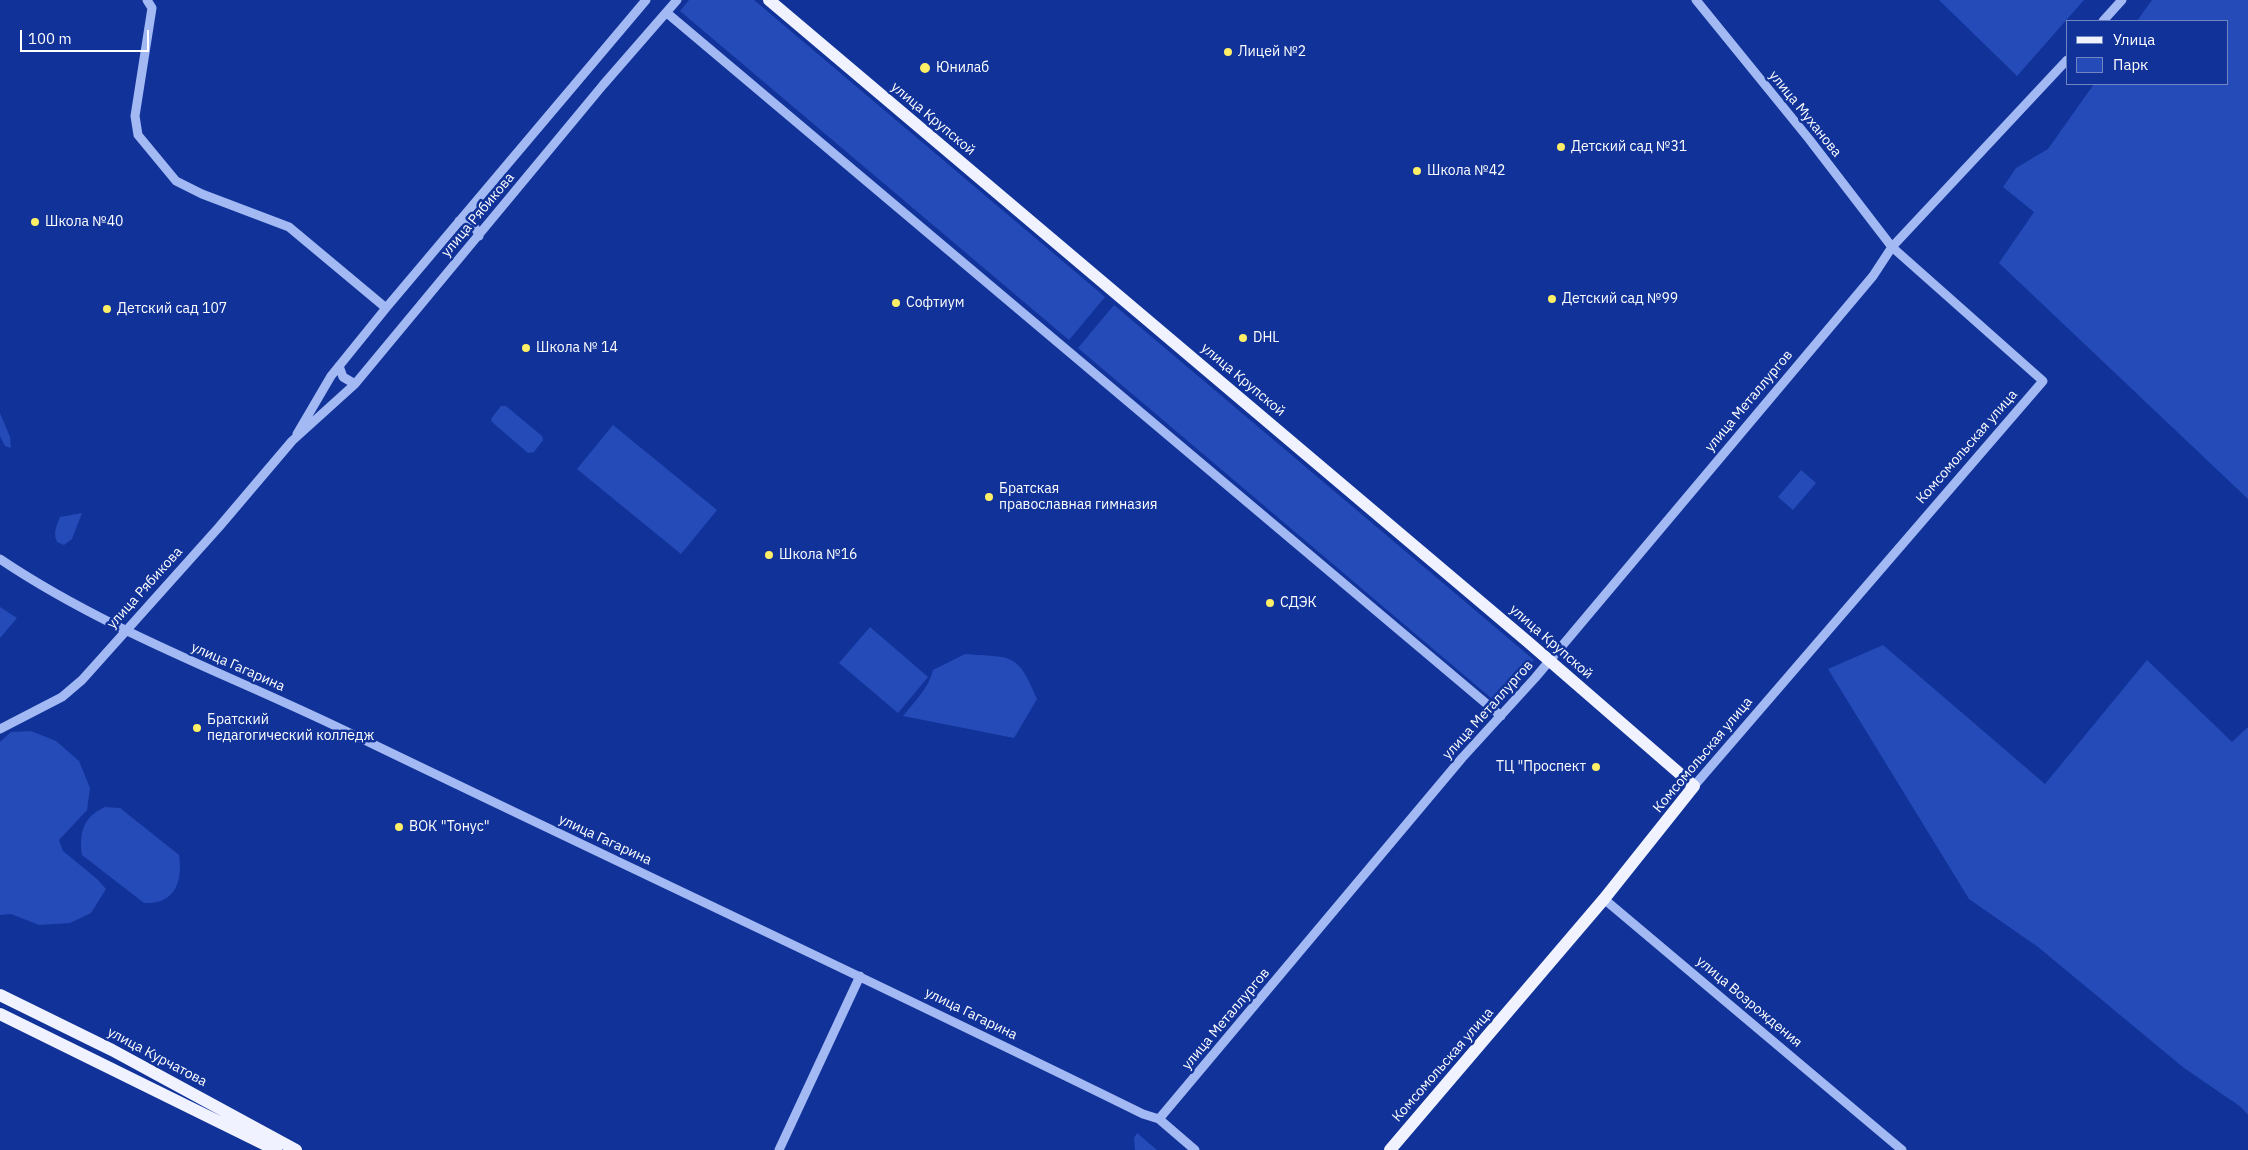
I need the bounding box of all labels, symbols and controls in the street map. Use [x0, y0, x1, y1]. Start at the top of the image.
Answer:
scale bar [22, 20, 151, 52]
legend [2066, 20, 2228, 85]
text: 100 m [28, 29, 72, 48]
text: Улица [2113, 30, 2155, 49]
place label: Лицей №2 [1238, 44, 1306, 60]
marker: Лицей №2 [1222, 46, 1234, 58]
text: Парк [2113, 55, 2148, 74]
place label: Юнилаб [936, 60, 989, 76]
marker: Юнилаб [918, 61, 932, 75]
street label: улица Муханова [1765, 67, 1845, 161]
street label: улица Крупской [887, 79, 979, 159]
place label: Детский сад №31 [1571, 139, 1687, 155]
marker: Детский сад №31 [1555, 141, 1567, 153]
place label: Школа №42 [1427, 163, 1506, 179]
marker: Школа №42 [1411, 165, 1423, 177]
street label: улица Рябикова [438, 170, 518, 260]
place label: Школа №40 [45, 214, 124, 230]
marker: Школа №40 [29, 216, 41, 228]
place label: Детский сад №99 [1562, 291, 1678, 307]
marker: Детский сад №99 [1546, 293, 1558, 305]
place label: Софтиум [906, 295, 964, 311]
marker: Софтиум [890, 297, 902, 309]
place label: Детский сад 107 [117, 301, 227, 317]
marker: Детский сад 107 [101, 303, 113, 315]
place label: DHL [1253, 330, 1279, 346]
marker: DHL [1237, 332, 1249, 344]
place label: Школа № 14 [536, 340, 618, 356]
street label: улица Крупской [1197, 340, 1289, 420]
marker: Школа № 14 [520, 342, 532, 354]
street label: улица Металлургов [1702, 347, 1796, 455]
street label: Комсомольская улица [1913, 387, 2021, 507]
place label: Братская православная гимназия [999, 481, 1158, 514]
marker: Братская православная гимназия [983, 491, 995, 503]
street label: улица Рябикова [104, 544, 186, 632]
place label: Школа №16 [779, 547, 858, 563]
marker: Школа №16 [763, 549, 775, 561]
place label: СДЭК [1280, 595, 1317, 611]
marker: СДЭК [1264, 597, 1276, 609]
street label: улица Крупской [1506, 601, 1596, 683]
street label: улица Гагарина [189, 639, 287, 695]
street label: улица Металлургов [1439, 657, 1537, 763]
street label: Комсомольская улица [1650, 694, 1756, 816]
place label: Братский педагогический колледж [207, 712, 374, 744]
marker: Братский педагогический колледж [191, 722, 203, 734]
place label: ТЦ "Проспект [1496, 759, 1586, 775]
marker: ТЦ "Проспект [1590, 761, 1602, 773]
street label: улица Гагарина [556, 811, 654, 869]
place label: ВОК "Тонус" [409, 819, 490, 835]
marker: ВОК "Тонус" [393, 821, 405, 833]
street label: улица Возрождения [1693, 953, 1805, 1051]
street label: улица Металлургов [1179, 965, 1273, 1073]
street label: улица Гагарина [922, 984, 1020, 1044]
street label: Комсомольская улица [1389, 1005, 1497, 1125]
street label: улица Курчатова [104, 1024, 210, 1090]

